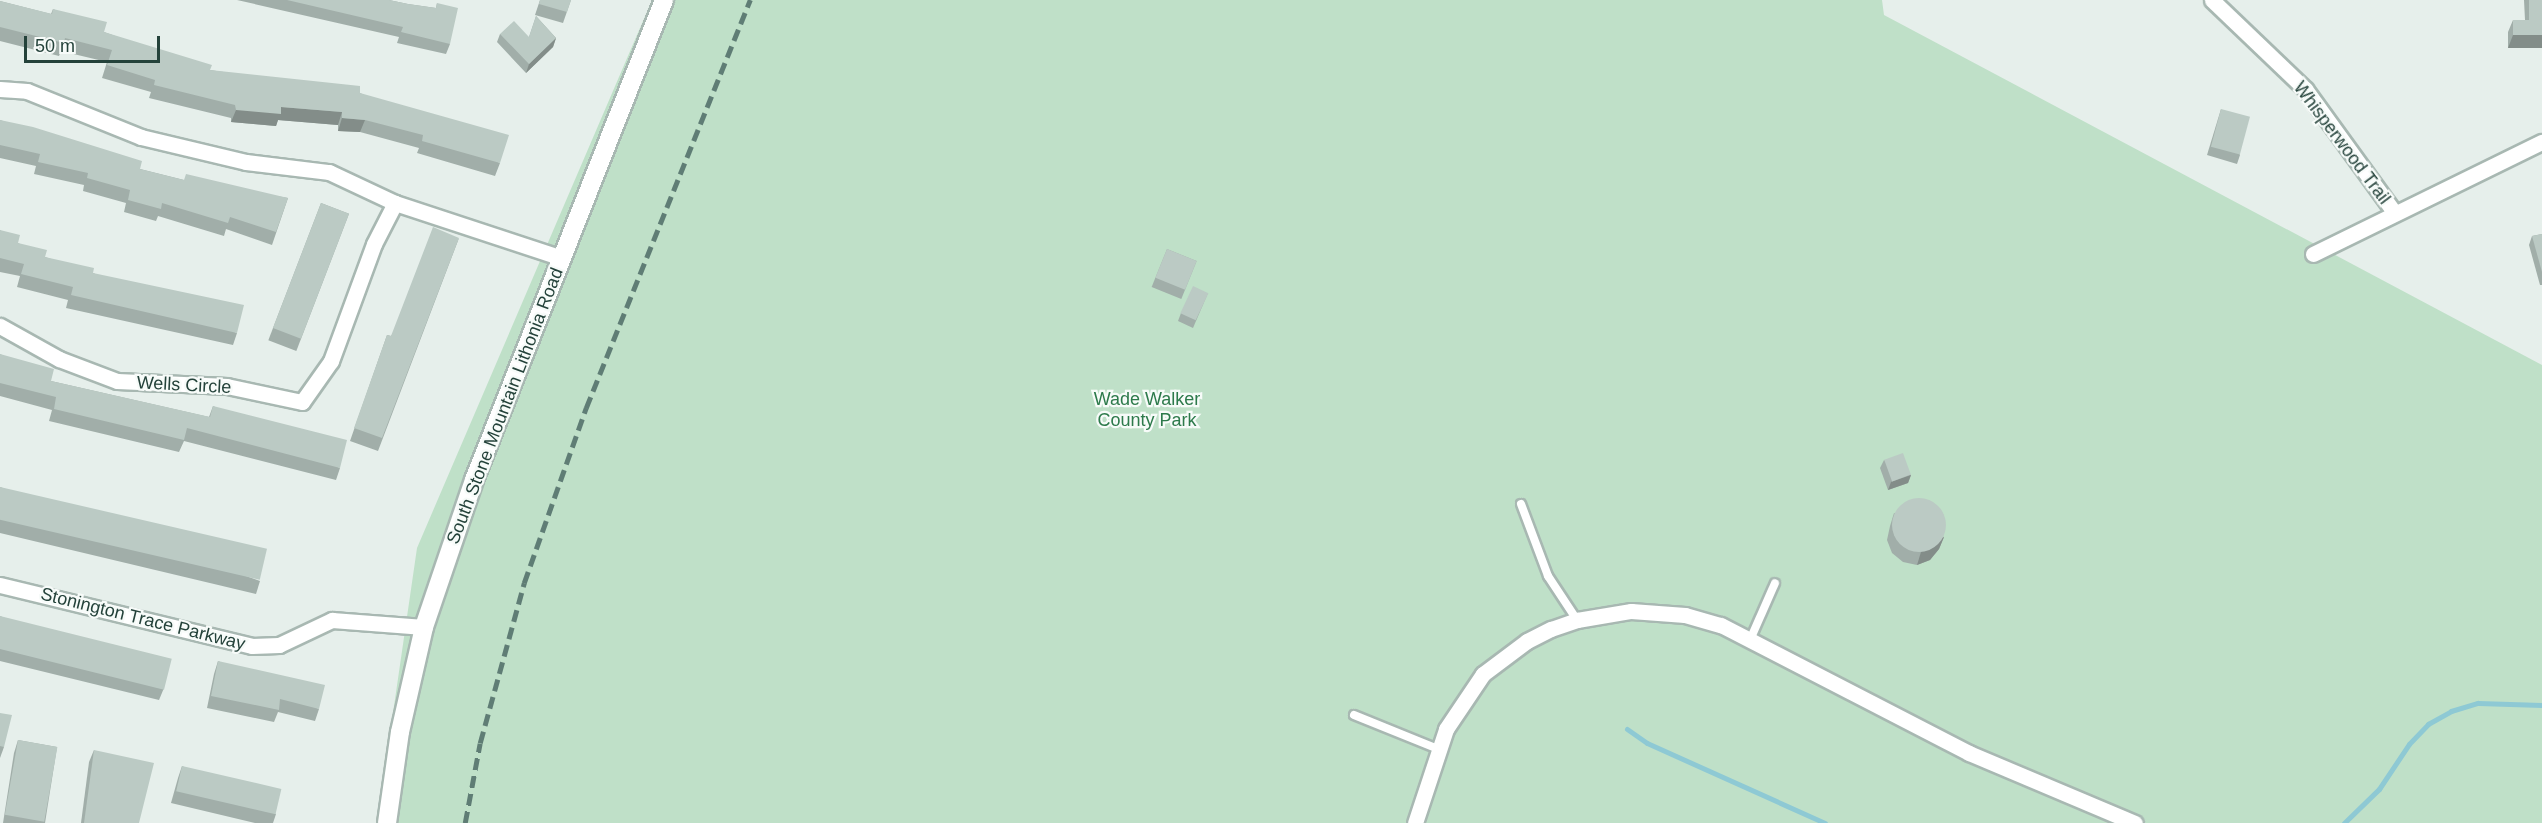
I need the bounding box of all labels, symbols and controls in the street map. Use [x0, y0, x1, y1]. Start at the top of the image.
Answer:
scale bar [27, 24, 164, 62]
text: 50 m [35, 36, 75, 56]
street label: Whisperwood Trail [2289, 77, 2395, 209]
street label: South Stone Mountain Lithonia Road [442, 265, 568, 547]
street label: Wells Circle [136, 372, 232, 398]
park label: Wade Walker County Park [1094, 389, 1200, 432]
street label: Stonington Trace Parkway [38, 583, 248, 655]

